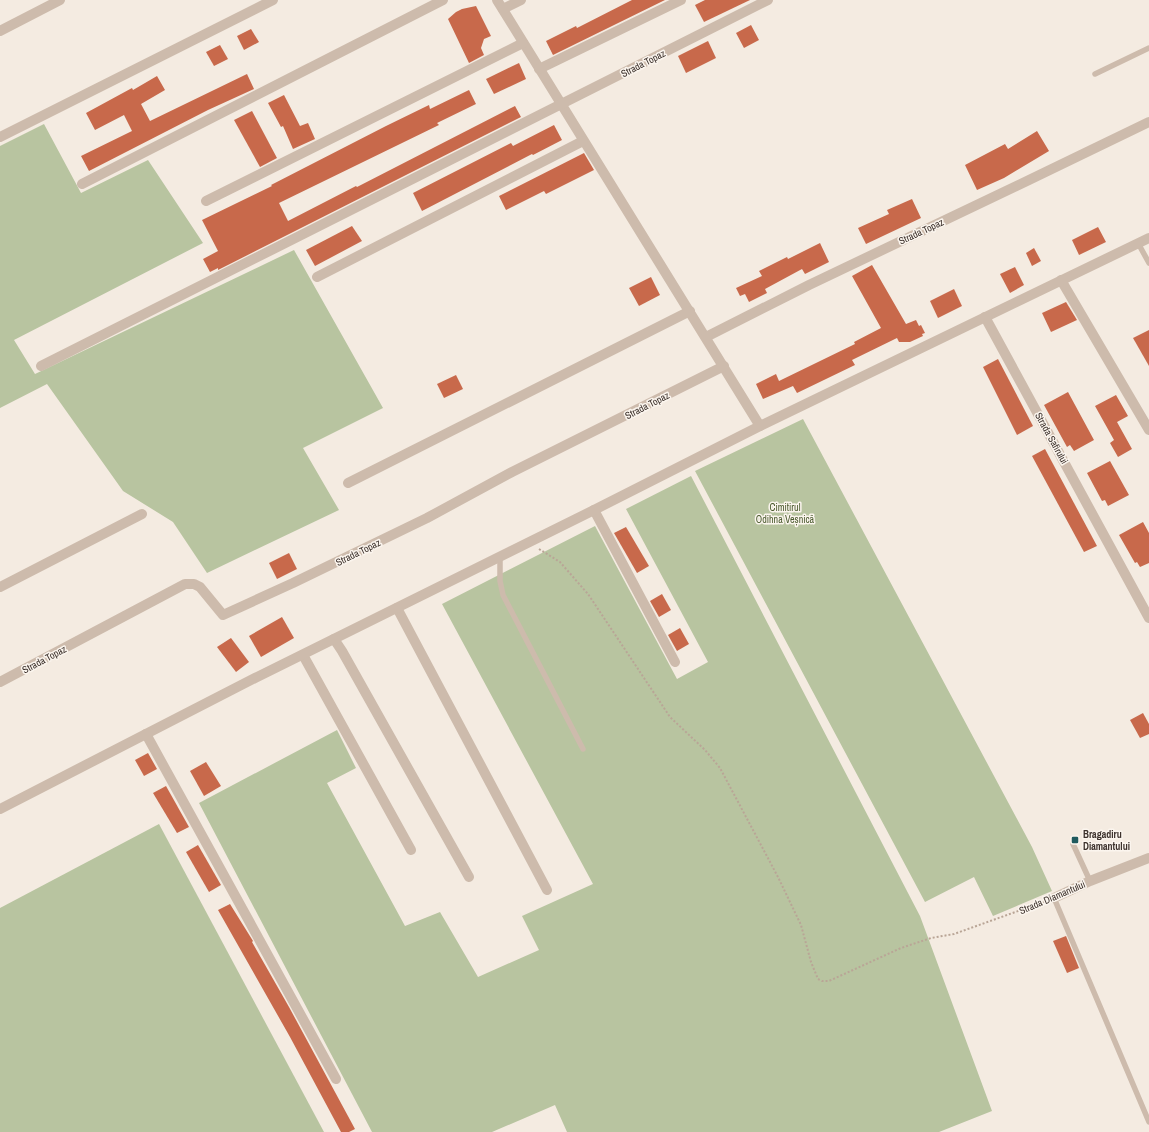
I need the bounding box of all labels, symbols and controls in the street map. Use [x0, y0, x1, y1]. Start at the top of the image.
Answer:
street label: Strada Topaz [619, 47, 668, 80]
street label: Strada Topaz [897, 215, 946, 248]
street label: Strada Topaz [623, 389, 672, 422]
street label: Strada Safirului [1032, 410, 1071, 466]
park label: Cimitirul Odihna Veșnică [756, 501, 815, 526]
street label: Strada Topaz [334, 536, 383, 569]
street label: Strada Topaz [20, 642, 69, 676]
place label: Bragadiru Diamantului [1083, 828, 1130, 853]
marker: Bragadiru Diamantului [1070, 835, 1080, 845]
street label: Strada Diamantului [1017, 878, 1087, 917]

